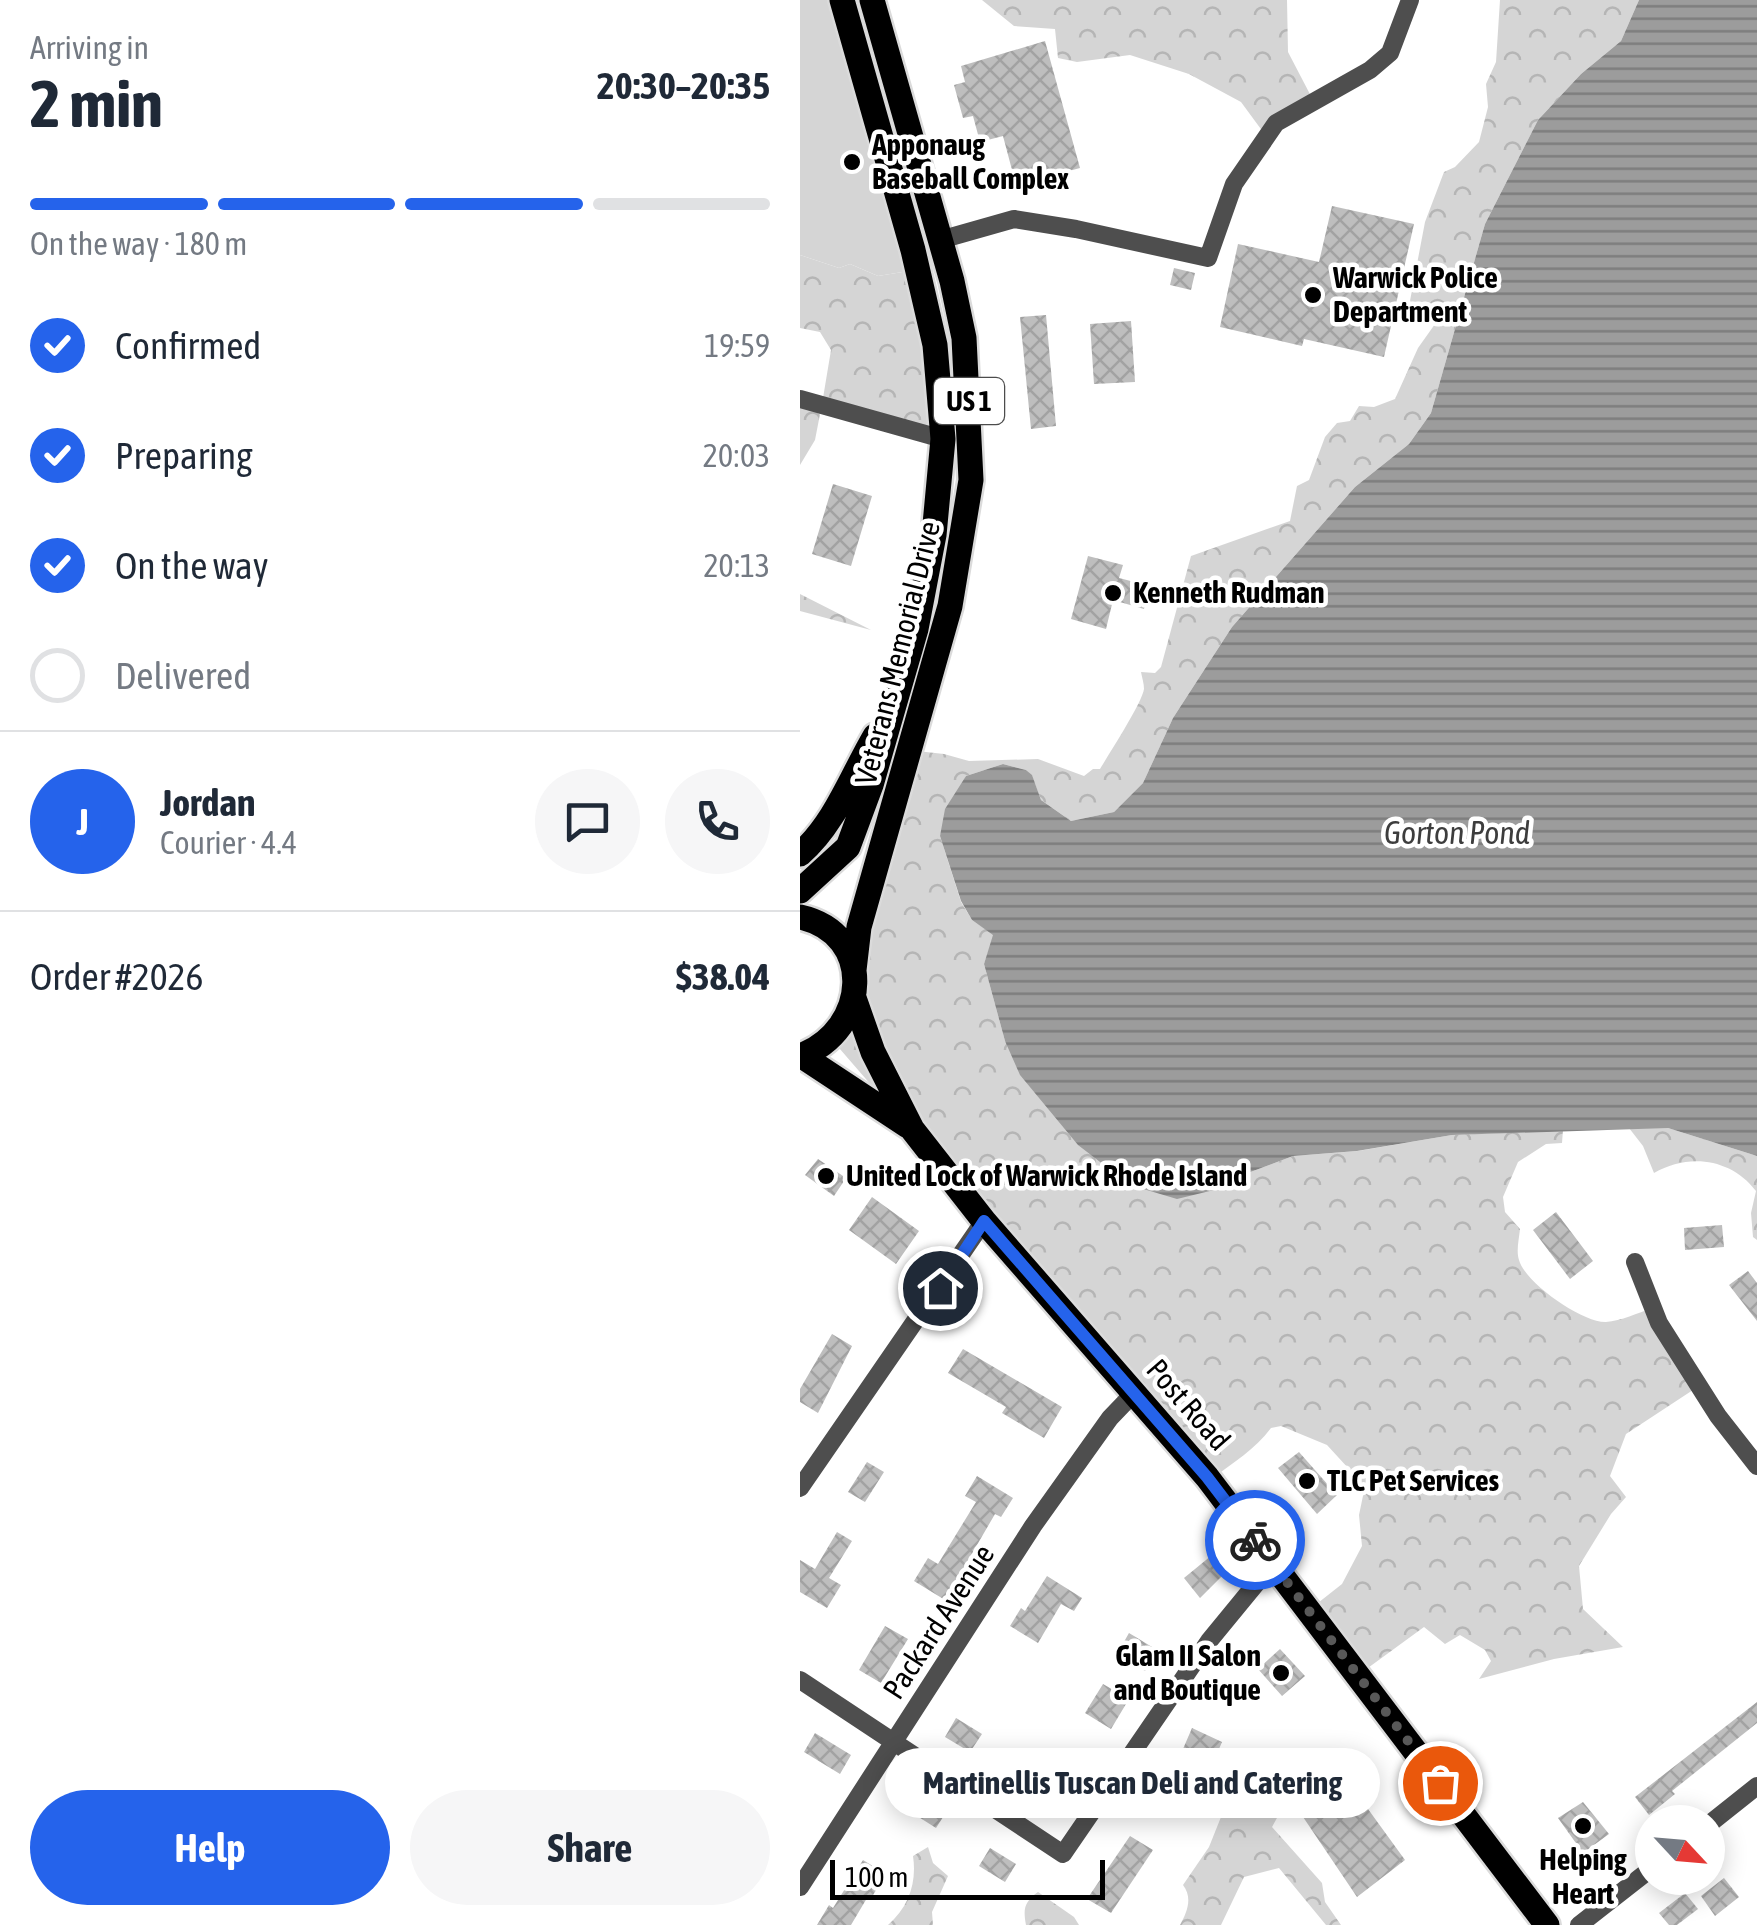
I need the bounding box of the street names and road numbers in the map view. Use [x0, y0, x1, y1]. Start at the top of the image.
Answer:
road number: US 1 [934, 378, 1004, 424]
street label: Veterans Memorial Drive [848, 518, 946, 788]
street label: Post Road [1140, 1352, 1237, 1457]
street label: Packard Avenue [876, 1538, 1000, 1705]

